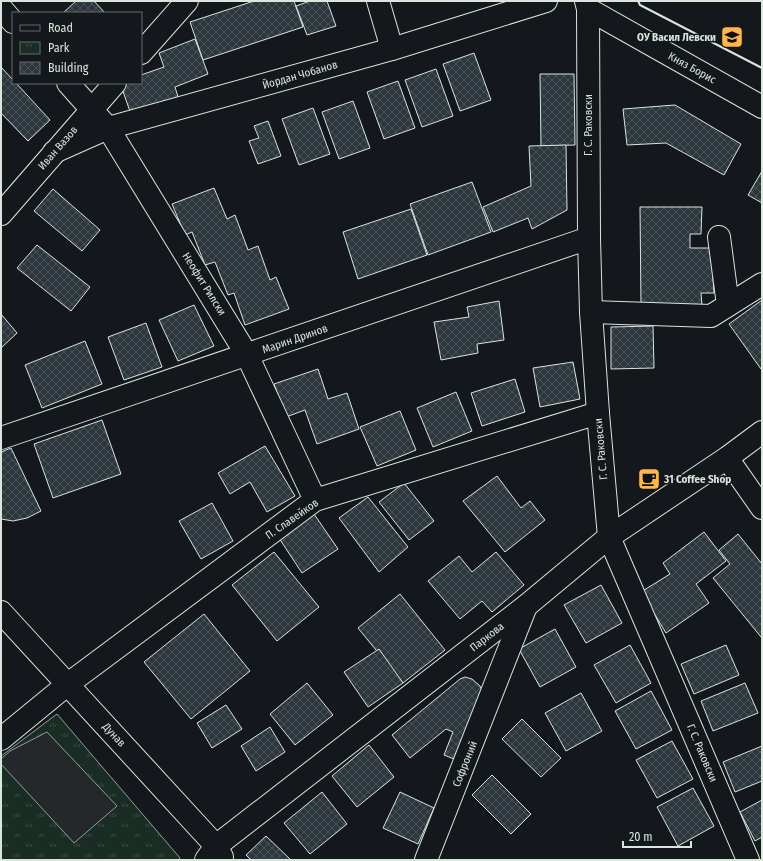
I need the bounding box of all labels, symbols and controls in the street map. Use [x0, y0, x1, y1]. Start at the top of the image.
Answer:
legend [12, 12, 142, 84]
text: Road [48, 21, 73, 35]
school or university icon: ОУ Васил Левски [719, 24, 745, 50]
place label: ОУ Васил Левски [637, 31, 716, 44]
text: Park [48, 41, 70, 55]
street label: Княз Борис [666, 50, 718, 87]
street label: Йордан Чобанов [261, 58, 339, 92]
text: Building [48, 61, 89, 75]
street label: Г. С. Раковски [582, 94, 595, 156]
street label: Иван Вазов [36, 124, 80, 172]
street label: Неофит Рилски [179, 250, 229, 318]
street label: Марин Дринов [261, 322, 329, 356]
street label: Г. С. Раковски [592, 418, 610, 480]
cafe icon: 31 Coffee Shop [636, 466, 662, 492]
place label: 31 Coffee Shop [663, 473, 731, 486]
street label: П. Славейков [263, 496, 321, 542]
street label: Паркова [467, 620, 507, 654]
street label: Дунав [99, 720, 128, 750]
street label: Г. С. Раковски [684, 722, 720, 784]
street label: Софроний [450, 739, 480, 789]
scale bar [623, 823, 691, 849]
text: 20 m [629, 830, 653, 844]

